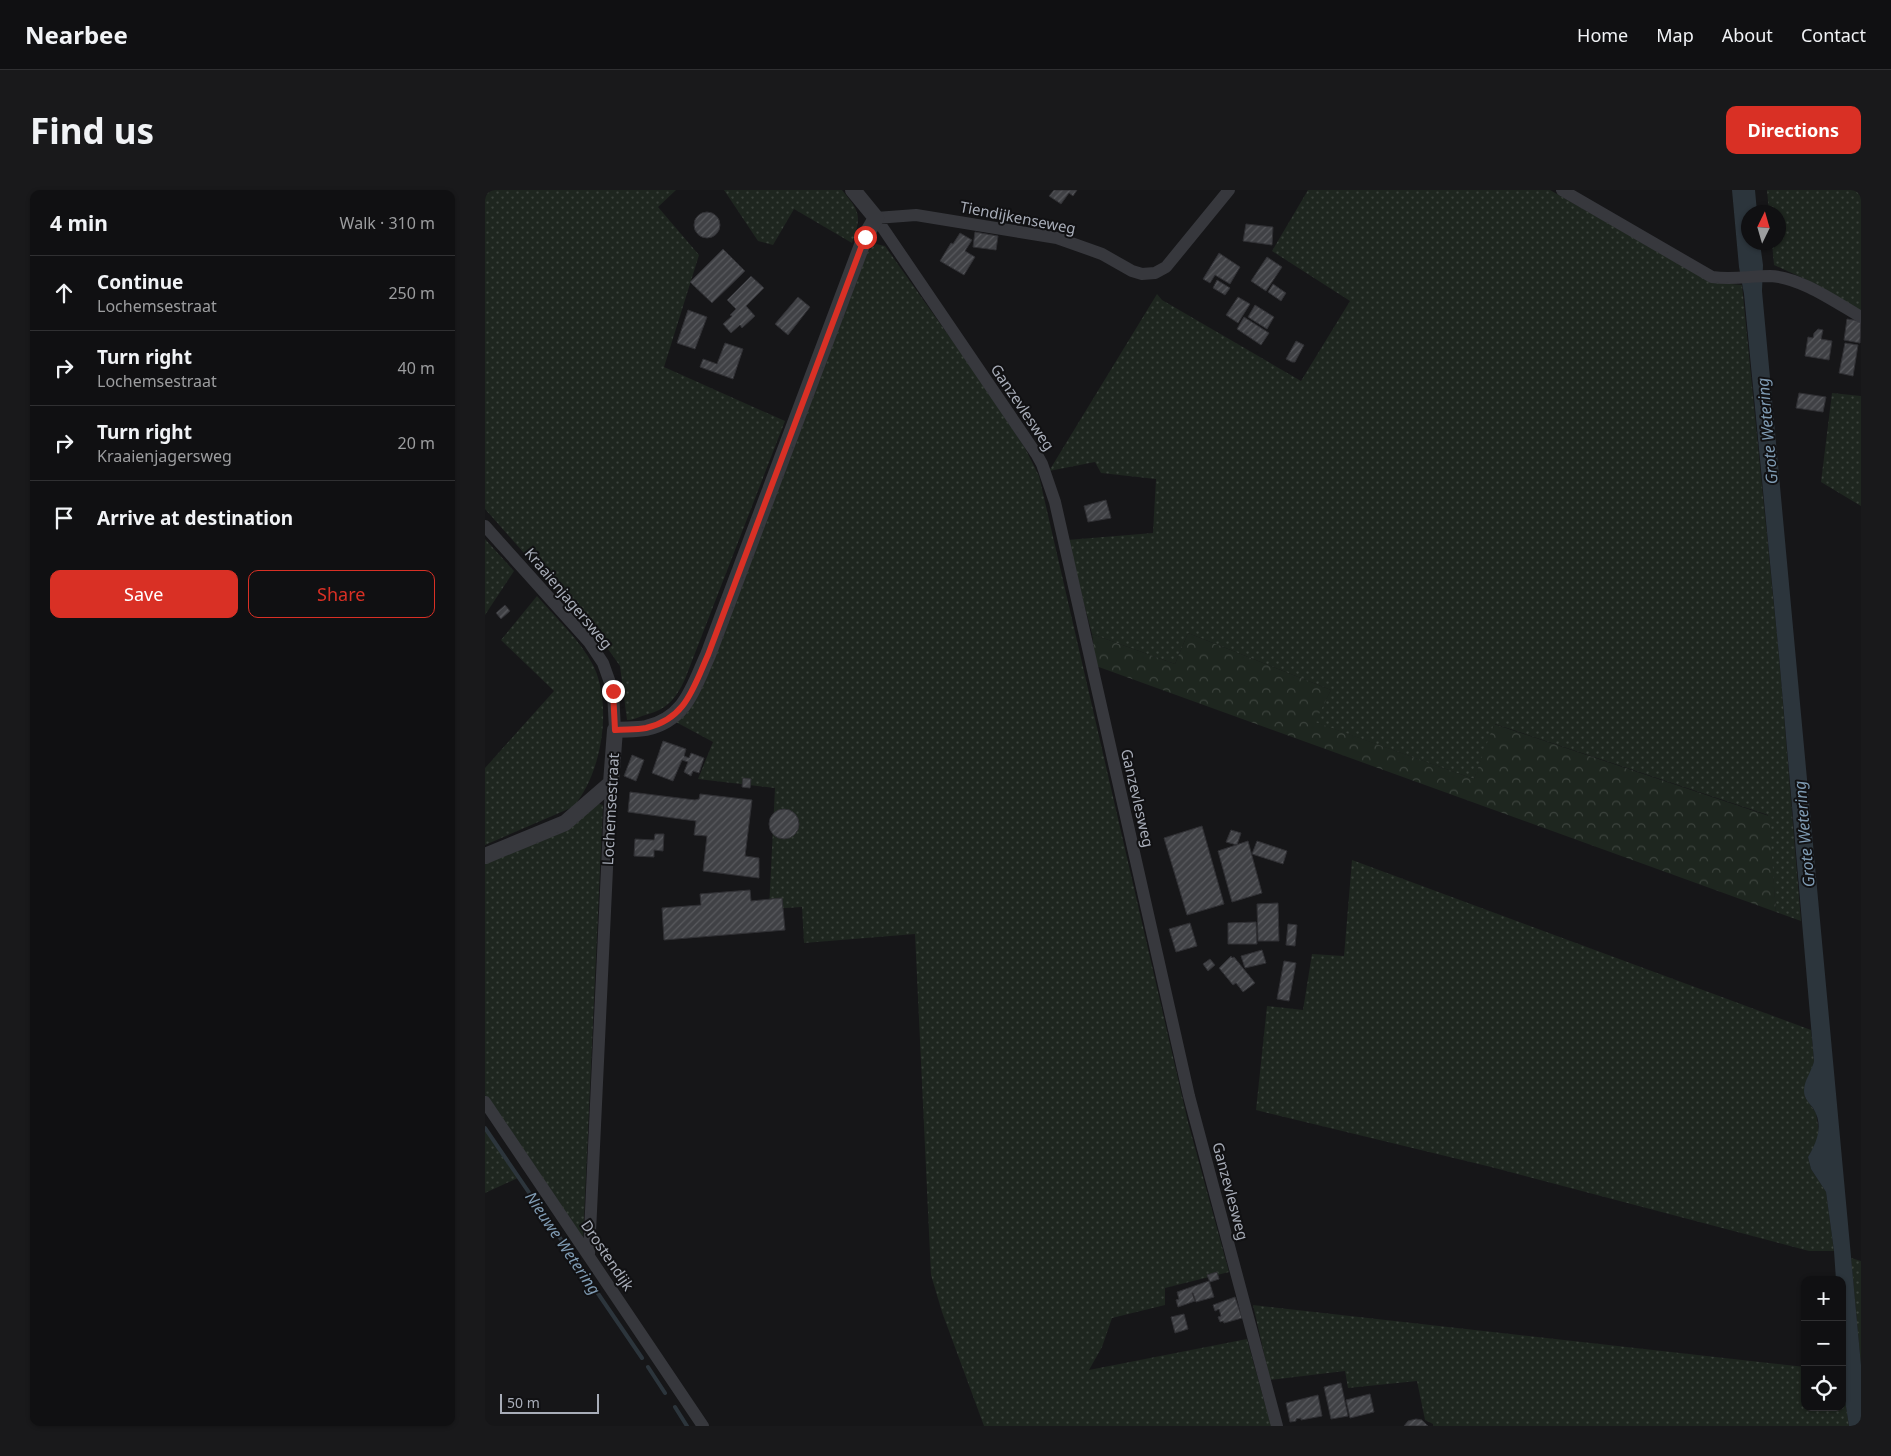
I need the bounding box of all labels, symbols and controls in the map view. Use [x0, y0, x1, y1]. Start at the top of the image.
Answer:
text: Nearbee [25, 18, 128, 51]
text: Home [1577, 23, 1628, 47]
text: Map [1656, 23, 1694, 47]
text: About [1722, 23, 1773, 47]
text: Contact [1801, 23, 1866, 47]
button: Directions [1726, 106, 1861, 154]
text: Find us [30, 107, 154, 154]
street label: Tiendijkenseweg [958, 196, 1078, 238]
north arrow [1741, 205, 1786, 250]
text: 4 min [50, 209, 108, 237]
text: Walk · 310 m [340, 212, 435, 234]
route start [854, 226, 877, 249]
text: Continue [97, 269, 183, 295]
icon: ahead [50, 279, 78, 307]
text: 250 m [388, 282, 435, 304]
text: Lochemsestraat [97, 295, 217, 317]
text: Turn right [97, 344, 192, 370]
icon: right [50, 354, 78, 382]
text: 40 m [398, 357, 435, 379]
street label: Ganzevlesweg [987, 360, 1059, 454]
text: Lochemsestraat [97, 370, 217, 392]
water label: Grote Wetering [1751, 377, 1783, 485]
text: Turn right [97, 419, 192, 445]
icon: right [50, 429, 78, 457]
text: 20 m [398, 432, 435, 454]
text: Kraaienjagersweg [97, 445, 232, 467]
icon: arrive [50, 504, 78, 532]
text: Arrive at destination [97, 505, 293, 531]
street label: Kraaienjagersweg [521, 543, 617, 653]
button: Save [50, 570, 238, 618]
button: Share [248, 570, 435, 618]
route end [602, 680, 625, 703]
street label: Ganzevlesweg [1117, 747, 1159, 849]
street label: Lochemsestraat [597, 752, 623, 866]
water label: Grote Wetering [1788, 780, 1820, 888]
street label: Ganzevlesweg [1208, 1140, 1254, 1242]
water label: Nieuwe Wetering [520, 1187, 606, 1299]
street label: Drostendijk [577, 1216, 639, 1294]
map controls [1801, 1276, 1846, 1411]
button: + [1801, 1276, 1846, 1321]
button: − [1801, 1321, 1846, 1366]
button: locate [1801, 1366, 1846, 1411]
scale bar [500, 1391, 599, 1414]
text: 50 m [507, 1393, 540, 1412]

